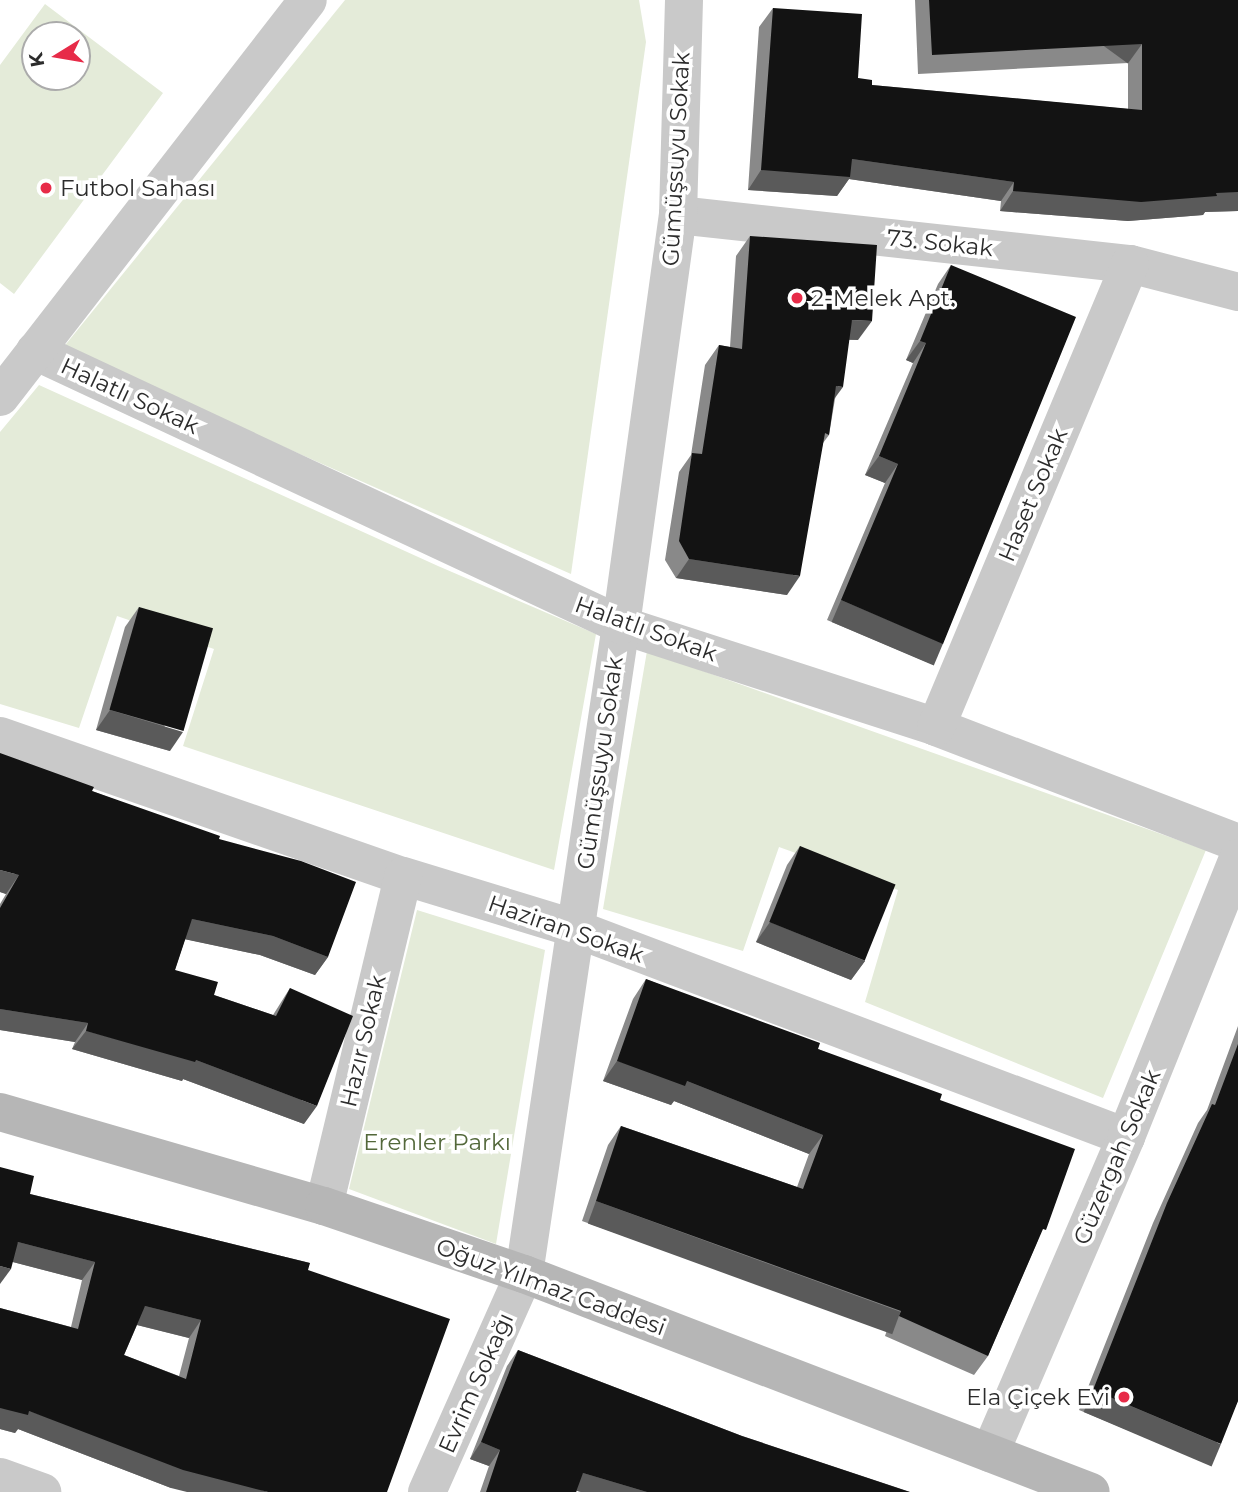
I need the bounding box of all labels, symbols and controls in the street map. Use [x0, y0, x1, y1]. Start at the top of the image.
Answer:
north arrow [21, 21, 91, 91]
text: K [24, 51, 49, 69]
street label: Gümüşsuyu Sokak [657, 51, 695, 267]
place label: Futbol Sahası [60, 174, 215, 202]
marker: Futbol Sahası [38, 180, 54, 196]
street label: 73. Sokak [886, 224, 994, 262]
place label: 2-Melek Apt. [811, 284, 955, 312]
marker: 2-Melek Apt. [789, 290, 805, 306]
street label: Halatlı Sokak [57, 352, 203, 440]
street label: Haset Sokak [993, 424, 1073, 566]
street label: Halatlı Sokak [571, 591, 721, 667]
street label: Gümüşsuyu Sokak [571, 655, 629, 871]
street label: Haziran Sokak [484, 889, 648, 969]
street label: Hazır Sokak [334, 972, 392, 1110]
street label: Güzergah Sokak [1068, 1065, 1166, 1249]
park label: Erenler Parkı [363, 1128, 511, 1156]
street label: Oğuz Yılmaz Caddesi [432, 1233, 670, 1341]
street label: Evrim Sokağı [433, 1308, 519, 1458]
place label: Ela Çiçek Evi [966, 1383, 1110, 1411]
marker: Ela Çiçek Evi [1116, 1389, 1132, 1405]

